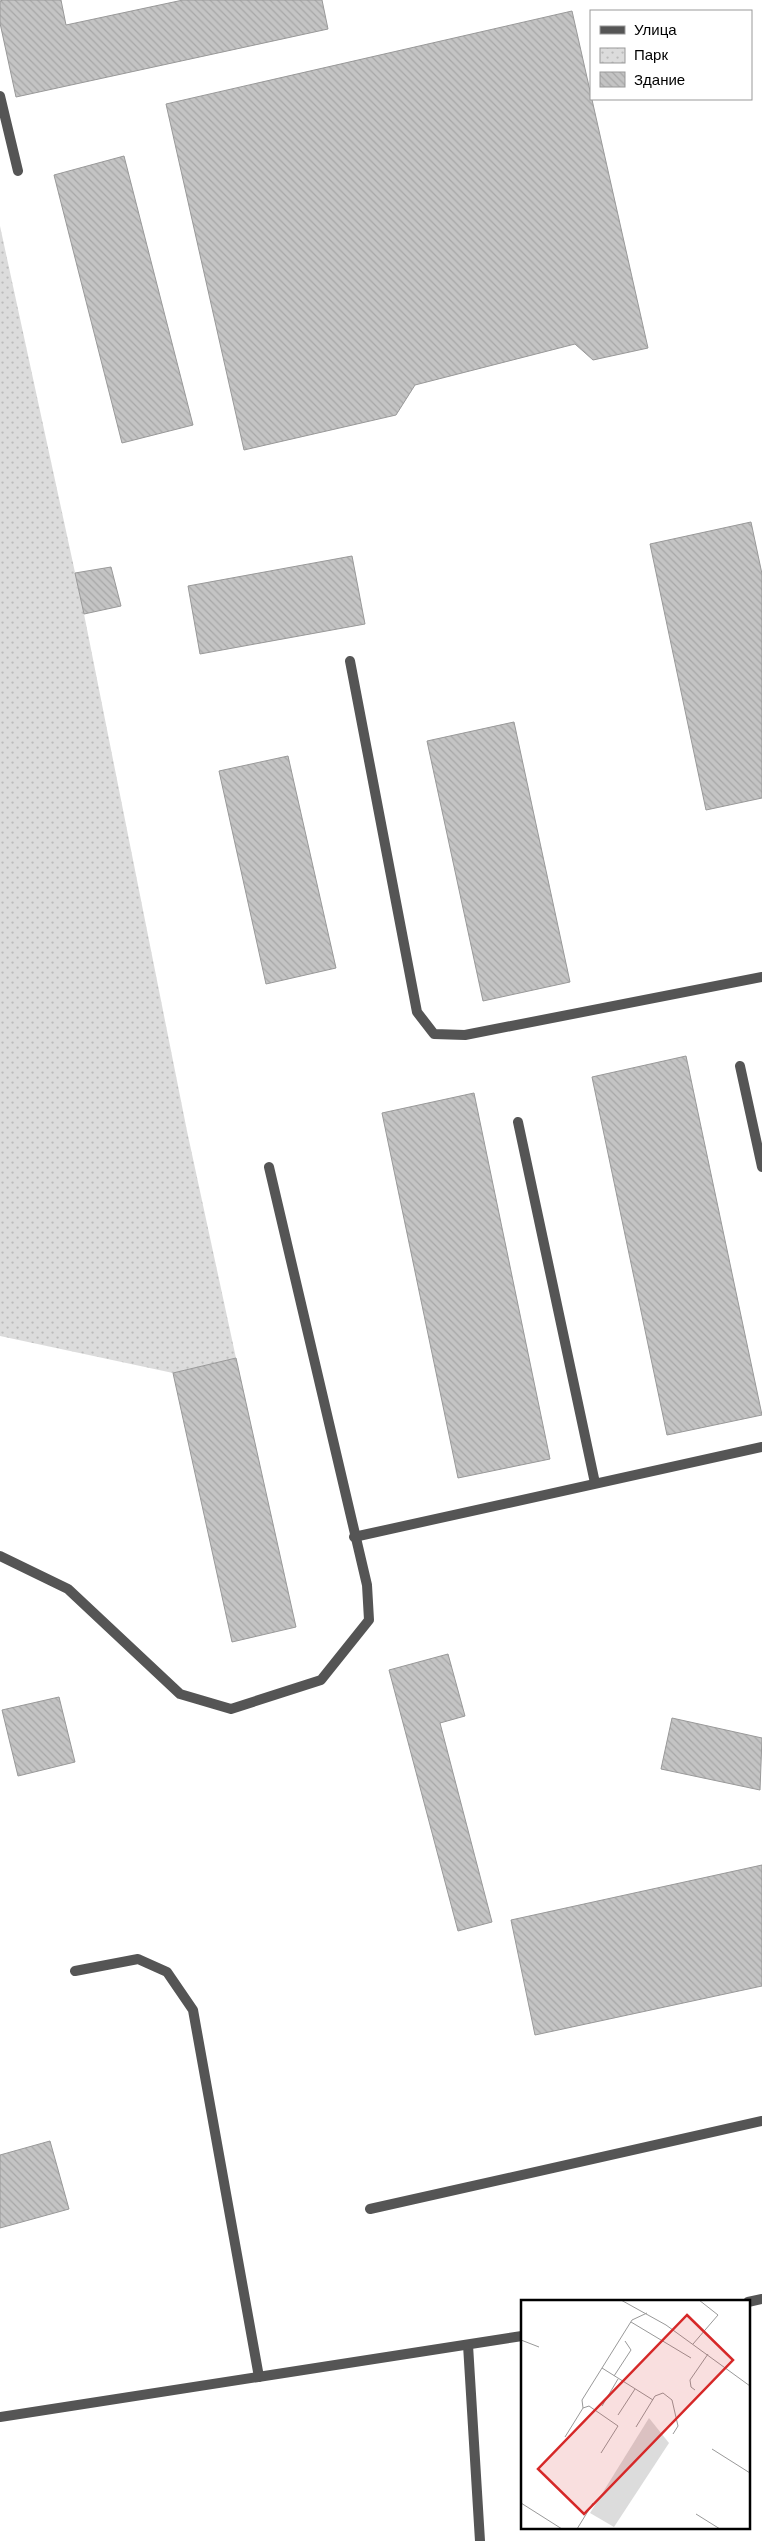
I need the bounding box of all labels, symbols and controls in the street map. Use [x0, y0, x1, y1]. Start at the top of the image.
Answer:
legend [590, 10, 752, 100]
text: Улица [634, 21, 677, 38]
text: Парк [634, 46, 668, 63]
text: Здание [634, 71, 685, 88]
inset map [521, 2300, 750, 2528]

